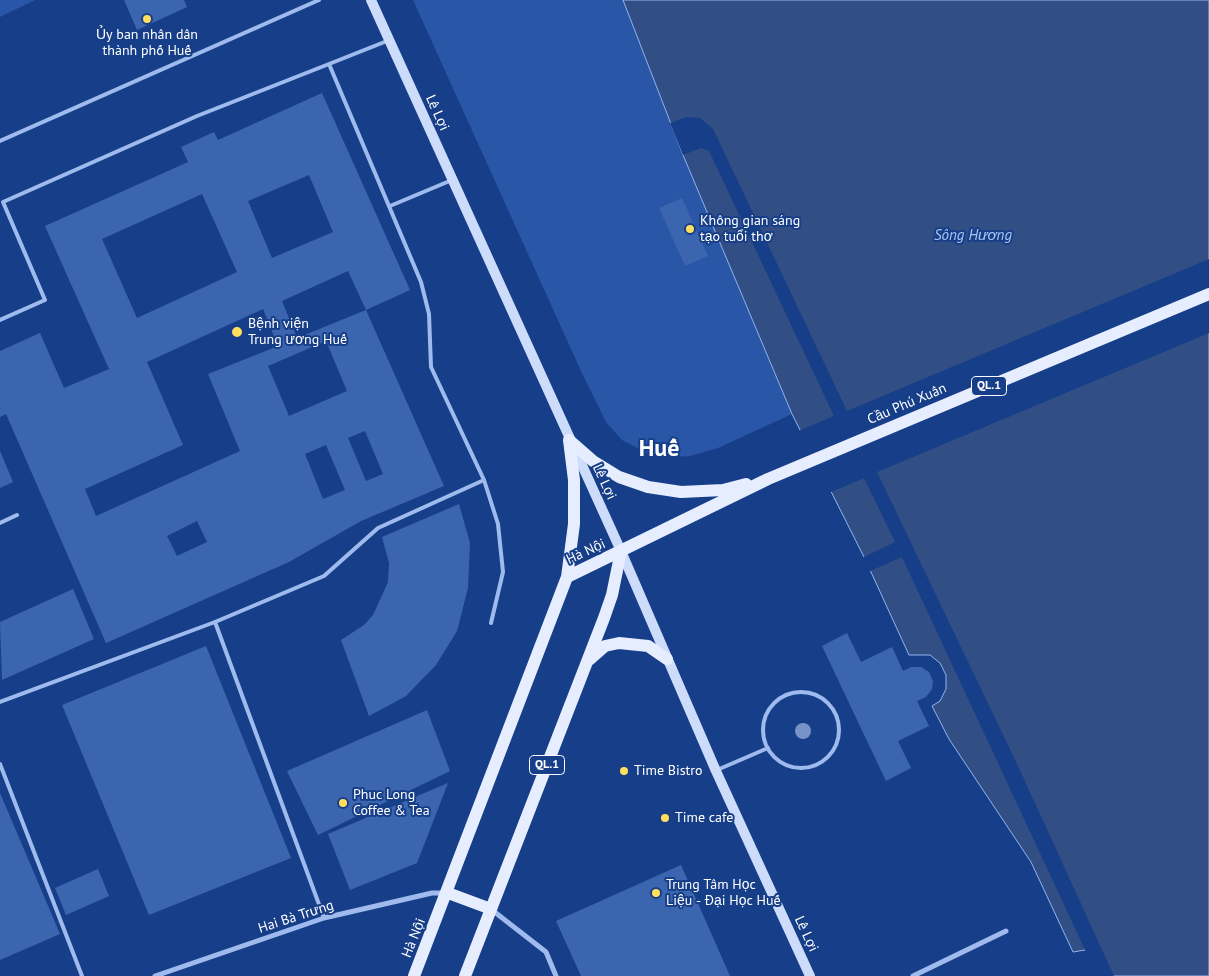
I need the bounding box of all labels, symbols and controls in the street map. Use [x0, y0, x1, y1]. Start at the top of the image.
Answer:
marker: Ủy ban nhân dân thành phố Huế [141, 13, 153, 25]
place label: Ủy ban nhân dân thành phố Huế [96, 27, 198, 59]
street label: Lê Lợi [422, 92, 452, 134]
place label: Không gian sáng tạo tuổi thơ [700, 213, 800, 246]
marker: Không gian sáng tạo tuổi thơ [684, 223, 696, 235]
water label: Sông Hương [934, 227, 1012, 245]
place label: Bệnh viện Trung ương Huế [248, 316, 347, 348]
marker: Bệnh viện Trung ương Huế [230, 325, 244, 339]
road number: QL.1 [972, 376, 1006, 396]
street label: Cầu Phú Xuân [865, 380, 949, 428]
district label: Huế [639, 435, 679, 463]
street label: Lê Lợi [588, 461, 620, 503]
street label: Hà Nội [564, 536, 608, 568]
road number: QL.1 [530, 756, 564, 774]
place label: Time Bistro [634, 763, 703, 779]
marker: Time Bistro [618, 765, 630, 777]
place label: Phuc Long Coffee & Tea [353, 787, 430, 820]
marker: Phuc Long Coffee & Tea [337, 797, 349, 809]
place label: Time cafe [675, 810, 733, 826]
marker: Time cafe [659, 812, 671, 824]
place label: Trung Tâm Học Liệu - Đại Học Huế [666, 877, 781, 910]
marker: Trung Tâm Học Liệu - Đại Học Huế [650, 887, 662, 899]
street label: Hai Bà Trưng [256, 897, 336, 937]
street label: Lê Lợi [790, 913, 822, 955]
street label: Hà Nội [399, 916, 429, 960]

